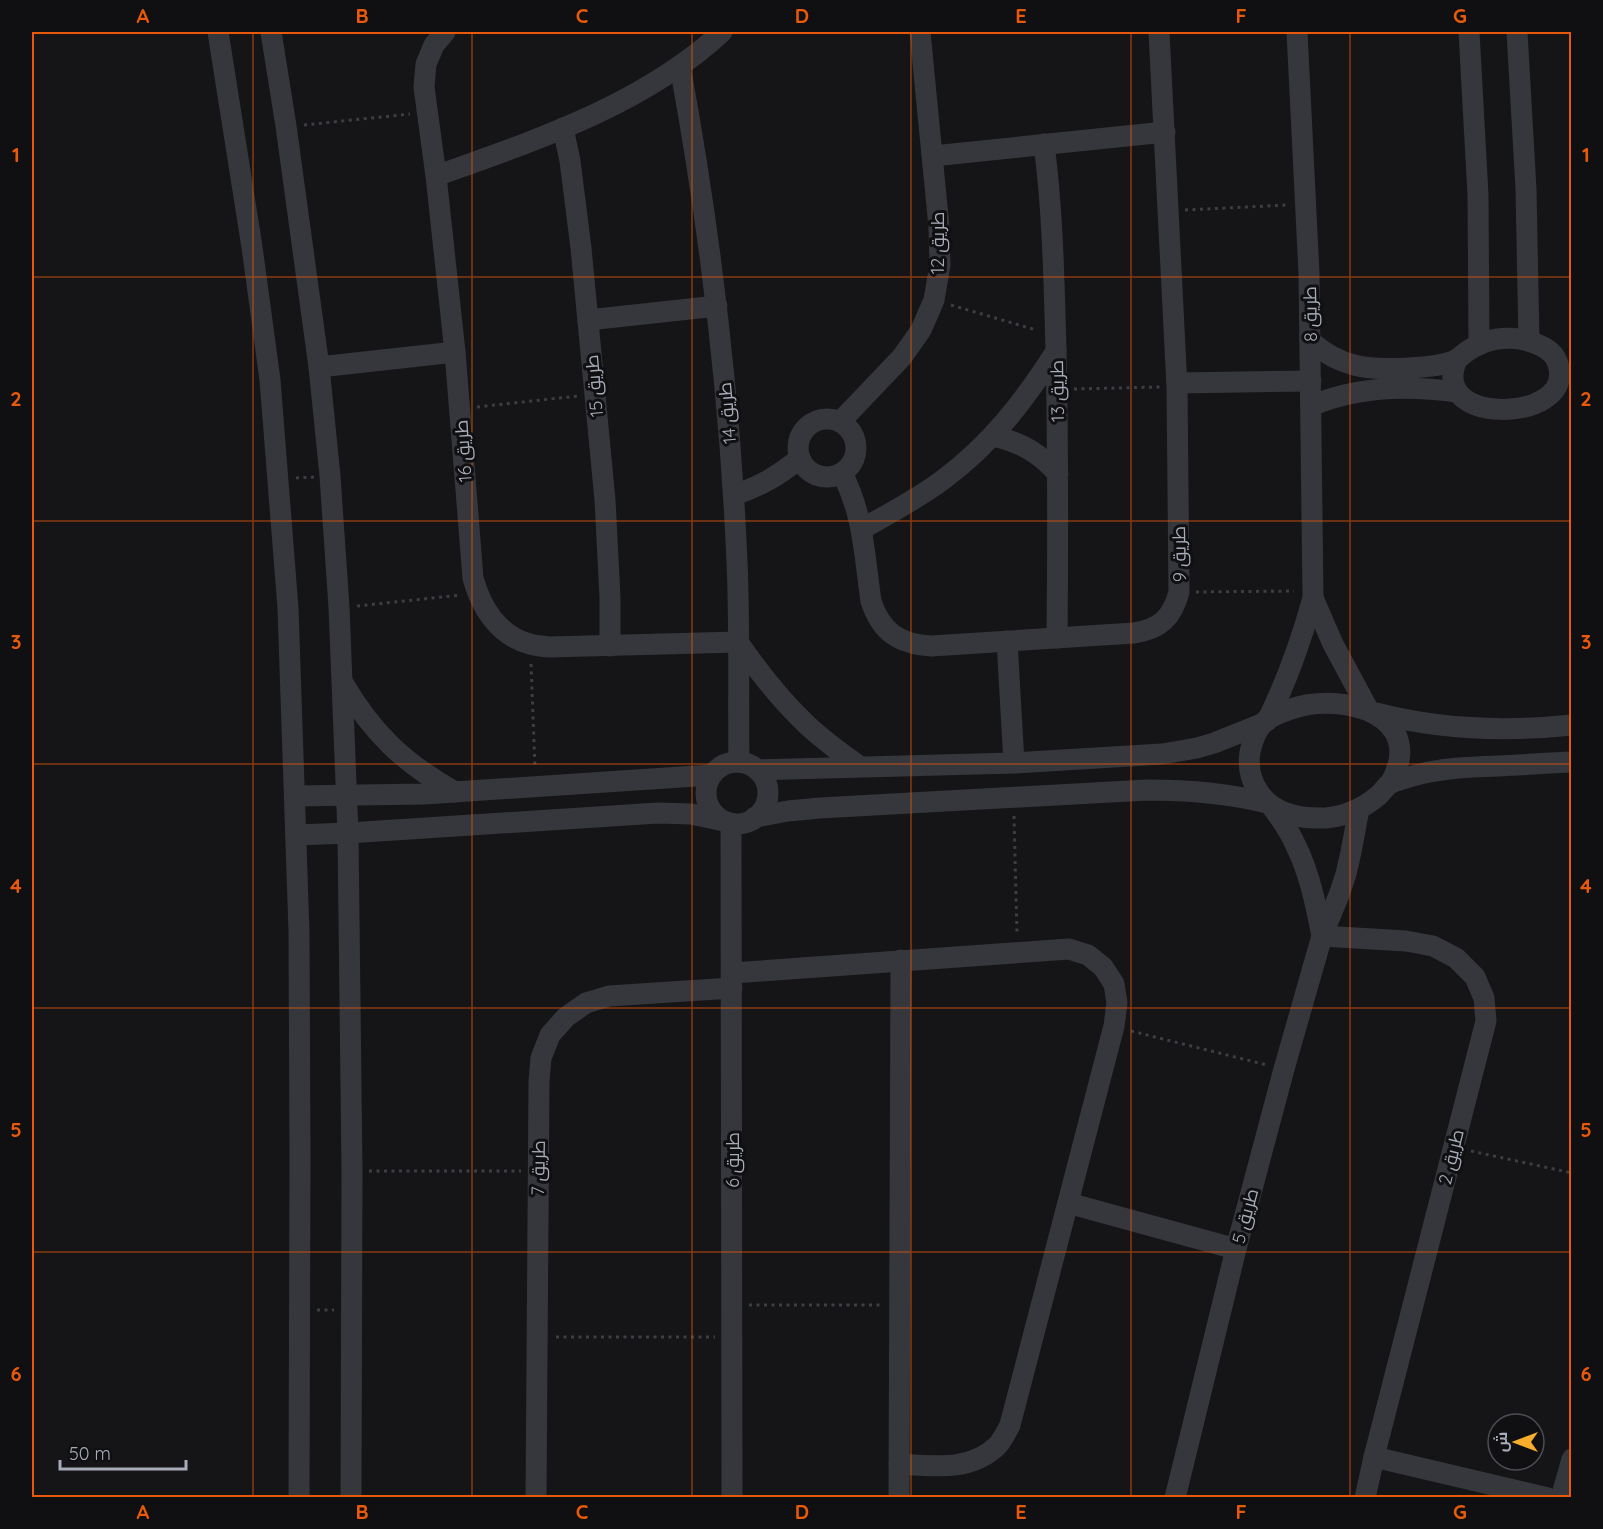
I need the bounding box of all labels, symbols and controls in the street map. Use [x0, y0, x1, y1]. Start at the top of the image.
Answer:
text: A [137, 3, 150, 28]
text: B [355, 3, 369, 28]
text: C [576, 3, 589, 28]
text: D [795, 3, 809, 28]
text: E [1015, 3, 1027, 28]
text: F [1235, 3, 1247, 28]
text: G [1453, 3, 1467, 28]
text: 1 [12, 142, 20, 167]
text: 1 [1582, 142, 1590, 167]
street label: طريق 12 [926, 212, 950, 274]
street label: طريق 8 [1298, 286, 1323, 342]
street label: طريق 15 [580, 354, 609, 418]
street label: طريق 13 [1045, 360, 1070, 422]
street label: طريق 14 [713, 381, 742, 445]
text: 2 [10, 386, 22, 411]
text: 2 [1580, 386, 1592, 411]
street label: طريق 16 [449, 419, 478, 483]
street label: طريق 9 [1167, 526, 1192, 582]
text: 3 [11, 629, 21, 654]
text: 3 [1581, 629, 1591, 654]
text: 4 [10, 873, 22, 898]
text: 4 [1580, 873, 1592, 898]
text: 5 [10, 1117, 22, 1142]
text: 5 [1580, 1117, 1592, 1142]
street label: طريق 2 [1433, 1127, 1470, 1187]
street label: طريق 6 [721, 1132, 745, 1188]
street label: طريق 7 [526, 1140, 551, 1196]
street label: طريق 5 [1227, 1186, 1264, 1246]
text: 6 [10, 1361, 22, 1386]
text: 6 [1580, 1361, 1592, 1386]
north arrow [1486, 1412, 1546, 1472]
text: ش [1491, 1432, 1511, 1452]
scale bar [60, 1433, 186, 1471]
text: 50 m [69, 1442, 111, 1465]
text: A [137, 1499, 150, 1524]
text: B [355, 1499, 369, 1524]
text: C [576, 1499, 589, 1524]
text: D [795, 1499, 809, 1524]
text: E [1015, 1499, 1027, 1524]
text: F [1235, 1499, 1247, 1524]
text: G [1453, 1499, 1467, 1524]

